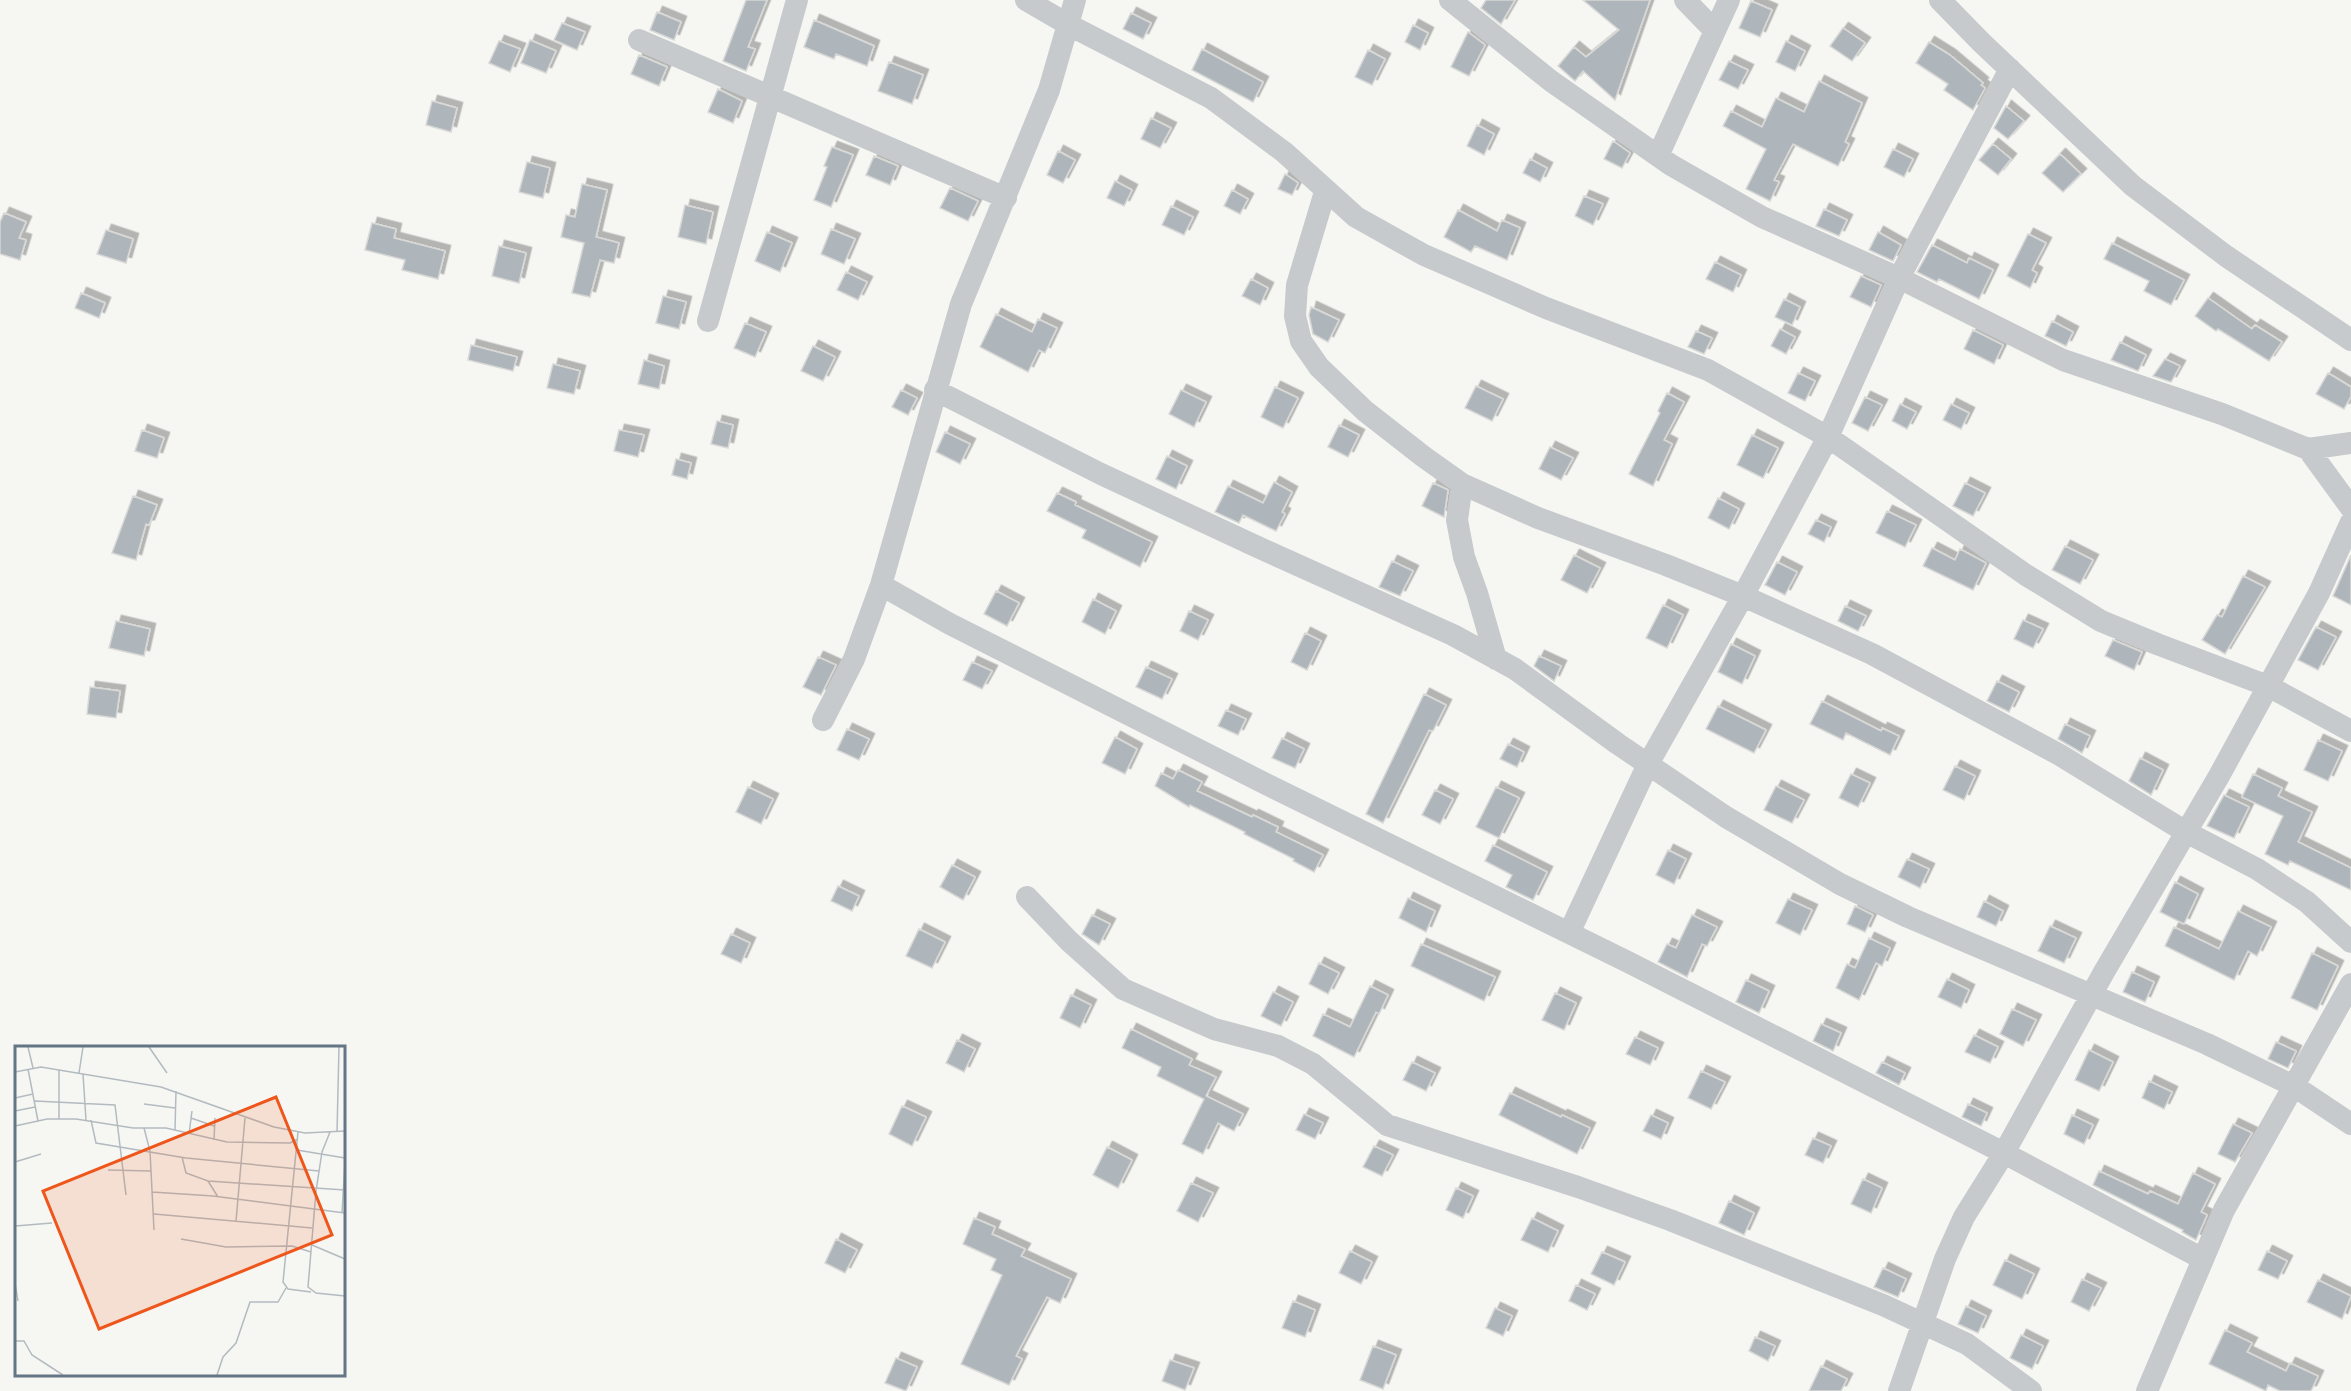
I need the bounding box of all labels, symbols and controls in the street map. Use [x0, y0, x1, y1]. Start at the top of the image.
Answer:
inset map [15, 1046, 345, 1376]

